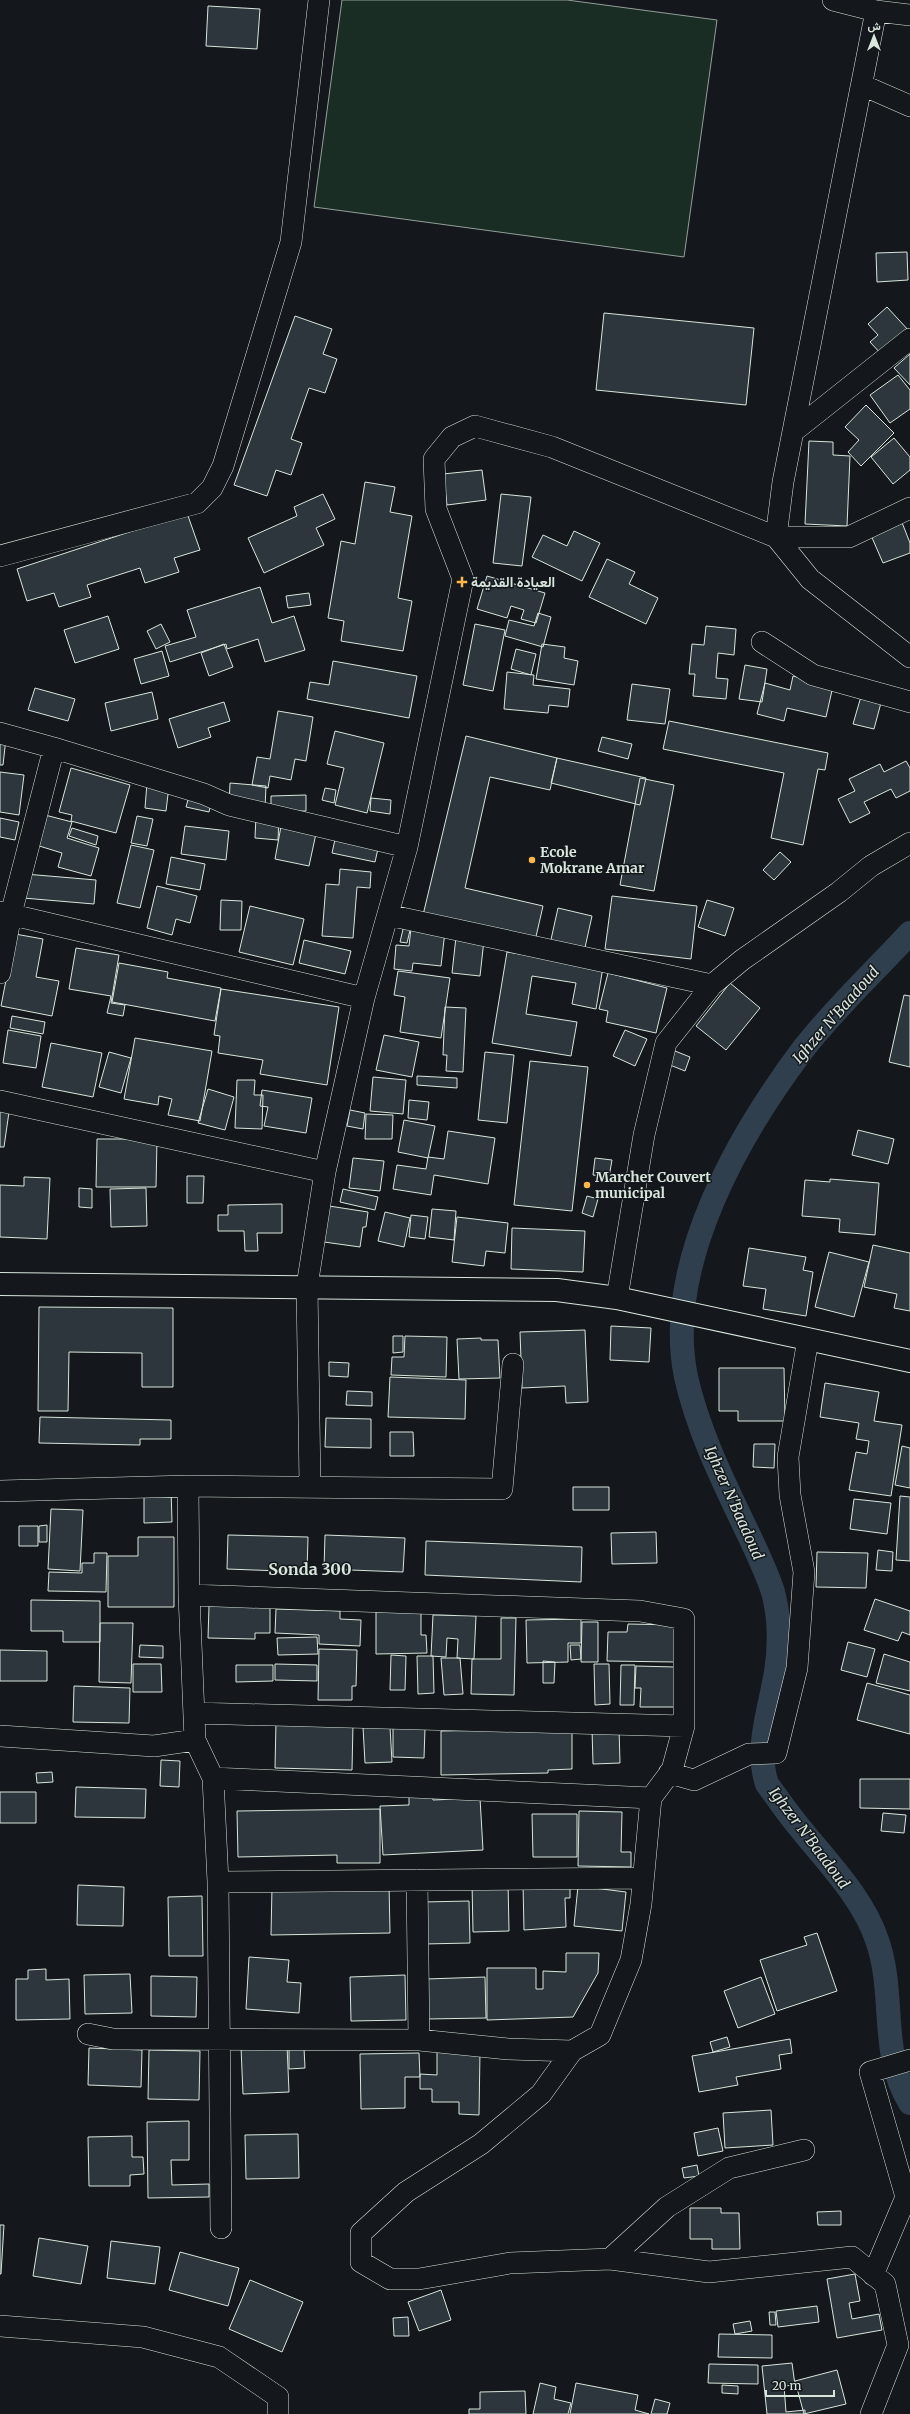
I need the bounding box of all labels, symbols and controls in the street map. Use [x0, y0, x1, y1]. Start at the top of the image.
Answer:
north arrow [854, 16, 894, 56]
text: ش [867, 19, 881, 33]
place label: العيادة القديمة [471, 573, 555, 591]
marker: العيادة القديمة [456, 576, 468, 588]
place label: Ecole Mokrane Amar [540, 843, 645, 877]
marker: Ecole Mokrane Amar [527, 855, 537, 865]
water label: Ighzer N'Baadoud [788, 962, 883, 1067]
place label: Marcher Couvert municipal [595, 1168, 711, 1202]
marker: Marcher Couvert municipal [582, 1180, 592, 1190]
water label: Ighzer N'Baadoud [701, 1443, 768, 1563]
district label: Sonda 300 [268, 1559, 352, 1579]
water label: Ighzer N'Baadoud [765, 1783, 854, 1892]
scale bar [766, 2372, 834, 2398]
text: 20 m [772, 2378, 801, 2393]

